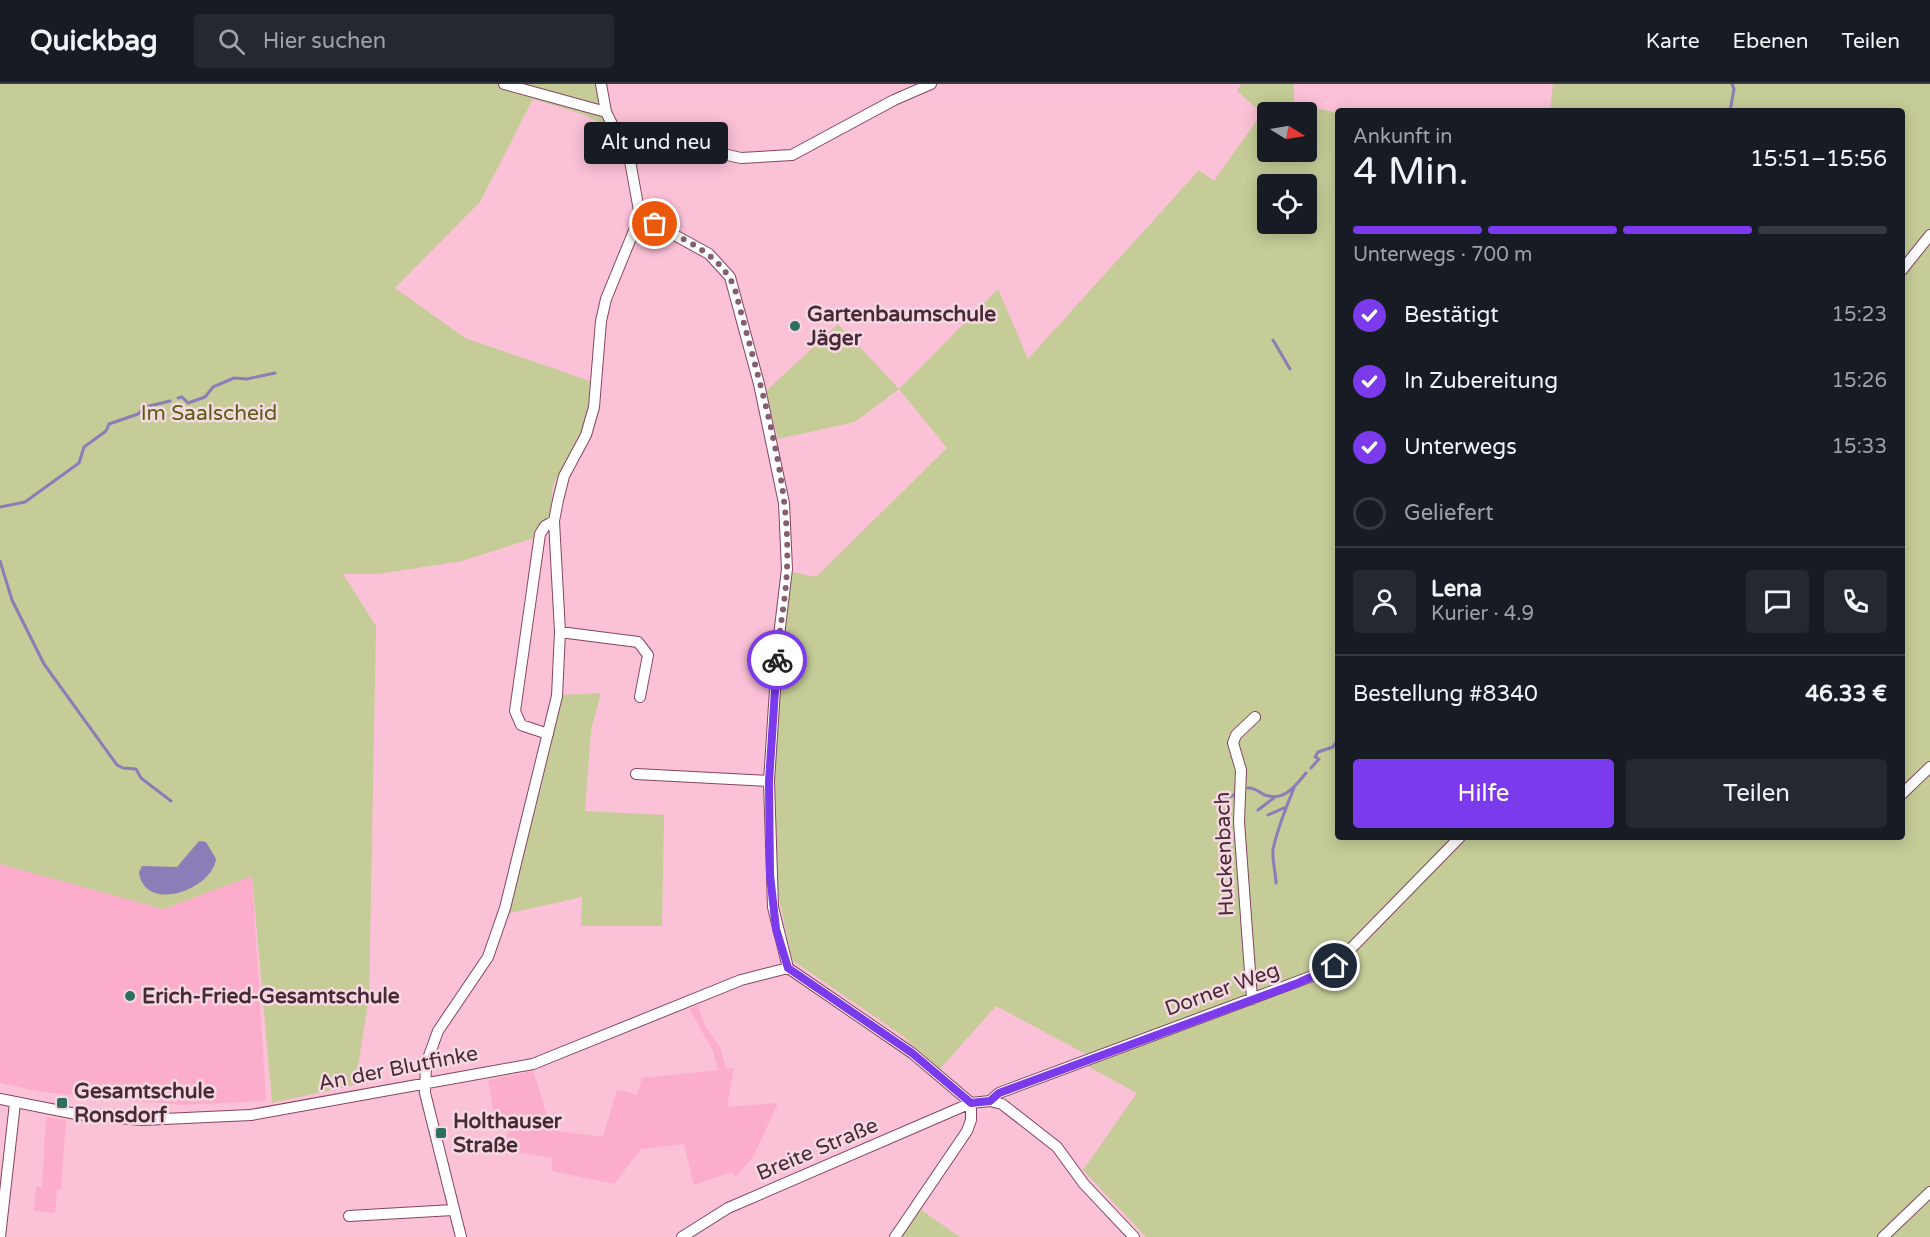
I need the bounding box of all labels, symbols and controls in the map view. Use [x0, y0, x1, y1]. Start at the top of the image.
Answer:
search box [194, 14, 614, 68]
text: Quickbag [30, 24, 158, 58]
icon: search [215, 25, 248, 58]
text: Hier suchen [263, 28, 386, 54]
text: Karte [1646, 29, 1700, 54]
text: Ebenen [1733, 29, 1809, 54]
text: Teilen [1842, 29, 1900, 54]
north arrow [1257, 102, 1317, 162]
map controls [1257, 102, 1317, 234]
callout: Alt und neu [583, 122, 727, 164]
text: Ankunft in [1353, 125, 1452, 149]
text: Alt und neu [601, 131, 711, 155]
text: 15:51–15:56 [1750, 146, 1887, 172]
text: 4 Min. [1353, 148, 1469, 195]
button: locate [1257, 174, 1317, 234]
pin [629, 198, 680, 249]
icon: bag [638, 207, 671, 240]
text: Unterwegs · 700 m [1353, 243, 1532, 267]
icon: check [1353, 299, 1386, 332]
place label: Gartenbaumschule Jäger [806, 302, 996, 351]
text: Bestätigt [1404, 302, 1499, 328]
text: 15:23 [1832, 303, 1887, 327]
marker: Gartenbaumschule Jäger [788, 319, 802, 333]
icon: check [1353, 365, 1386, 398]
text: In Zubereitung [1404, 368, 1558, 394]
text: 15:26 [1832, 369, 1887, 393]
park label: Im Saalscheid [141, 401, 277, 426]
icon: check [1353, 431, 1386, 464]
text: Unterwegs [1404, 434, 1517, 460]
text: 15:33 [1832, 435, 1887, 459]
text: Geliefert [1404, 500, 1494, 526]
button: person [1353, 570, 1416, 633]
button: chat [1746, 570, 1809, 633]
button: phone [1824, 570, 1887, 633]
text: Lena [1431, 576, 1482, 602]
text: Kurier · 4.9 [1431, 602, 1534, 626]
courier [747, 630, 807, 690]
icon: bike [761, 644, 794, 677]
text: Bestellung #8340 [1353, 681, 1538, 707]
text: 46.33 € [1805, 681, 1887, 707]
button: Hilfe [1353, 759, 1614, 828]
button: Teilen [1626, 759, 1887, 828]
street label: Huckenbach [1210, 791, 1239, 917]
pin [1309, 940, 1360, 991]
icon: home [1318, 949, 1351, 982]
street label: Dorner Weg [1162, 957, 1283, 1022]
place label: Erich-Fried-Gesamtschule [142, 984, 400, 1009]
marker: Erich-Fried-Gesamtschule [123, 989, 137, 1003]
street label: An der Blutfinke [316, 1041, 480, 1096]
place label: Gesamtschule Ronsdorf [74, 1079, 215, 1128]
marker: Gesamtschule Ronsdorf [55, 1096, 69, 1110]
place label: Holthauser Straße [453, 1109, 563, 1158]
street label: Breite Straße [753, 1113, 882, 1186]
marker: Holthauser Straße [434, 1126, 448, 1140]

